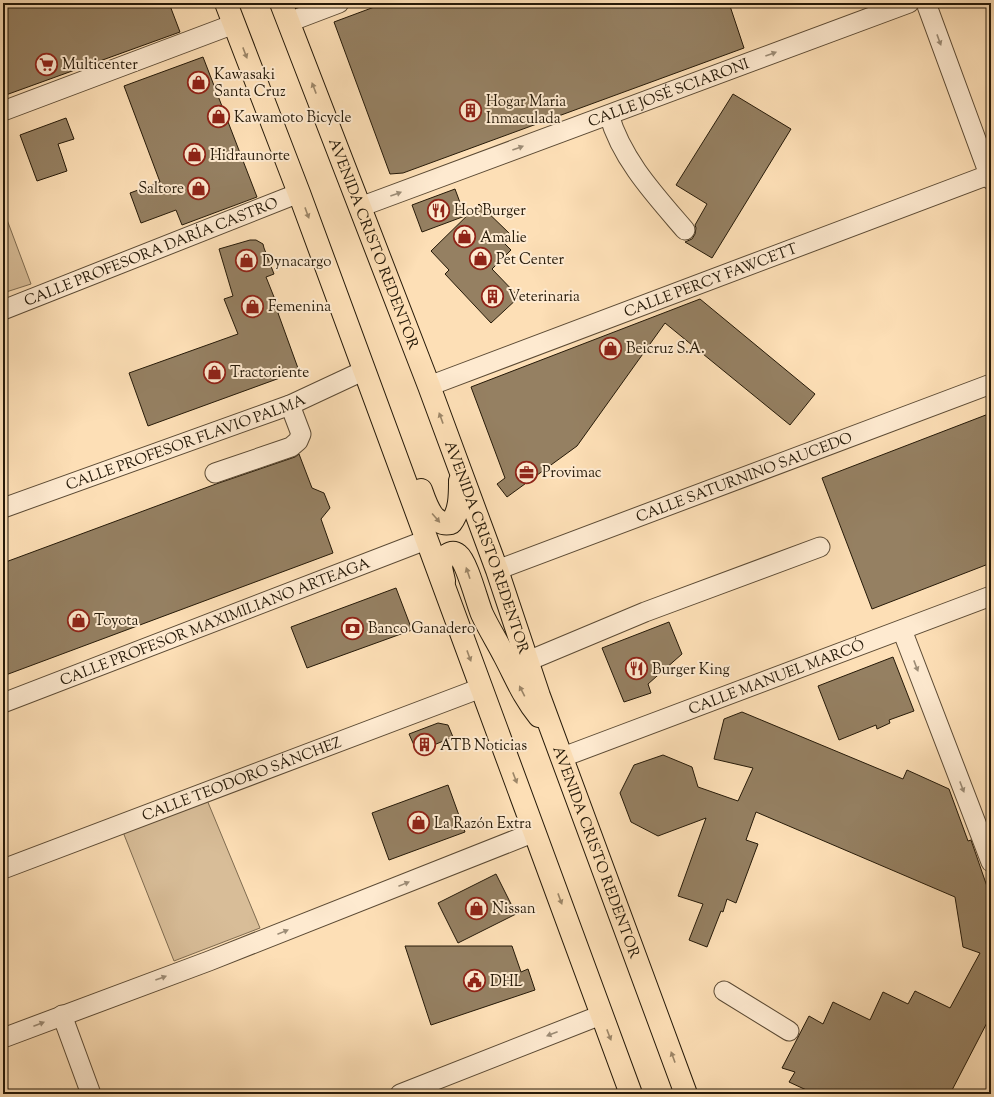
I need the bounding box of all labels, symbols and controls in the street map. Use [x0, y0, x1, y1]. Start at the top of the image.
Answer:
one-way arrow [937, 34, 943, 46]
one-way arrow [243, 47, 249, 59]
supermarket icon: Multicenter [34, 51, 60, 77]
one-way arrow [766, 51, 778, 57]
street label: CALLE JOSÉ SCIARONI [585, 54, 753, 133]
place label: Multicenter [62, 55, 138, 76]
place label: Kawasaki Santa Cruz [214, 65, 286, 103]
shop icon: Kawasaki Santa Cruz [185, 70, 211, 96]
one-way arrow [310, 81, 316, 93]
place label: Hogar Maria Inmaculada [486, 92, 566, 130]
building icon: Hogar Maria Inmaculada [457, 97, 483, 123]
shop icon: Kawamoto Bicycle [205, 104, 231, 130]
place label: Kawamoto Bicycle [234, 108, 352, 129]
street label: AVENIDA CRISTO REDENTOR [322, 136, 423, 353]
shop icon: Hidraunorte [182, 142, 208, 168]
one-way arrow [513, 145, 525, 151]
place label: Hidraunorte [210, 146, 290, 167]
shop icon: Saltore [186, 175, 212, 201]
place label: Saltore [138, 179, 184, 200]
one-way arrow [391, 190, 403, 196]
street label: CALLE PROFESORA DARÍA CASTRO [21, 193, 282, 313]
restaurant icon: Hot Burger [425, 197, 451, 223]
place label: Hot Burger [454, 201, 526, 222]
one-way arrow [304, 208, 310, 220]
shop icon: Amalie [451, 224, 477, 250]
place label: Amalie [480, 228, 527, 249]
street label: CALLE PERCY FAWCETT [621, 239, 801, 323]
shop icon: Pet Center [468, 246, 494, 272]
shop icon: Dynacargo [233, 248, 259, 274]
place label: Pet Center [496, 250, 565, 271]
place label: Dynacargo [262, 252, 331, 273]
building icon: Veterinaria [479, 283, 505, 309]
place label: Veterinaria [508, 287, 580, 308]
shop icon: Femenina [239, 293, 265, 319]
place label: Femenina [268, 297, 331, 318]
shop icon: Beicruz S.A. [597, 335, 623, 361]
place label: Beicruz S.A. [626, 339, 705, 360]
shop icon: Tractoriente [201, 359, 227, 385]
place label: Tractoriente [230, 363, 309, 384]
street label: CALLE PROFESOR FLAVIO PALMA [63, 390, 309, 497]
one-way arrow [438, 412, 444, 424]
street label: CALLE SATURNINO SAUCEDO [633, 428, 856, 529]
street label: AVENIDA CRISTO REDENTOR [438, 438, 533, 657]
office icon: Provimac [514, 459, 540, 485]
place label: Provimac [542, 463, 602, 484]
one-way arrow [431, 513, 441, 523]
street label: CALLE PROFESOR MAXIMILIANO ARTEAGA [57, 553, 374, 692]
one-way arrow [464, 567, 470, 579]
shop icon: Toyota [66, 607, 92, 633]
place label: Toyota [94, 611, 138, 632]
bank icon: Banco Ganadero [339, 615, 365, 641]
place label: Banco Ganadero [368, 619, 475, 640]
street label: CALLE MANUEL MARCÓ [686, 633, 868, 721]
one-way arrow [466, 650, 472, 662]
restaurant icon: Burger King [624, 656, 650, 682]
place label: Burger King [652, 660, 730, 681]
one-way arrow [913, 660, 919, 672]
one-way arrow [519, 685, 525, 697]
building icon: ATB Noticias [411, 732, 437, 758]
street label: CALLE TEODORO SÁNCHEZ [139, 733, 345, 827]
place label: ATB Noticias [440, 736, 527, 757]
street label: AVENIDA CRISTO REDENTOR [546, 743, 644, 962]
one-way arrow [512, 772, 518, 784]
one-way arrow [960, 782, 966, 794]
shop icon: La Razón Extra [406, 810, 432, 836]
place label: La Razón Extra [434, 814, 532, 835]
one-way arrow [398, 881, 410, 887]
one-way arrow [557, 894, 563, 906]
shop icon: Nissan [464, 895, 490, 921]
place label: Nissan [492, 899, 536, 920]
one-way arrow [277, 929, 288, 935]
public building icon: DHL [461, 968, 487, 994]
place label: DHL [490, 972, 523, 993]
one-way arrow [156, 975, 168, 981]
one-way arrow [34, 1020, 46, 1026]
one-way arrow [606, 1029, 612, 1041]
one-way arrow [546, 1032, 558, 1038]
one-way arrow [670, 1051, 676, 1063]

